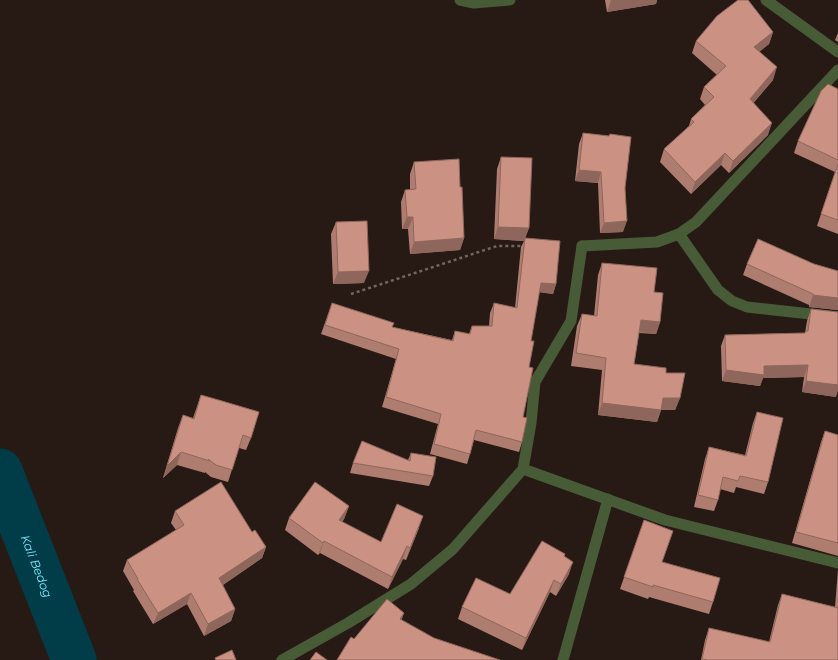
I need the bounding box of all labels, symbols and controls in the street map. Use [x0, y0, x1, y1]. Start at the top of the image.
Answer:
water label: Kali Bedog [18, 532, 56, 600]

